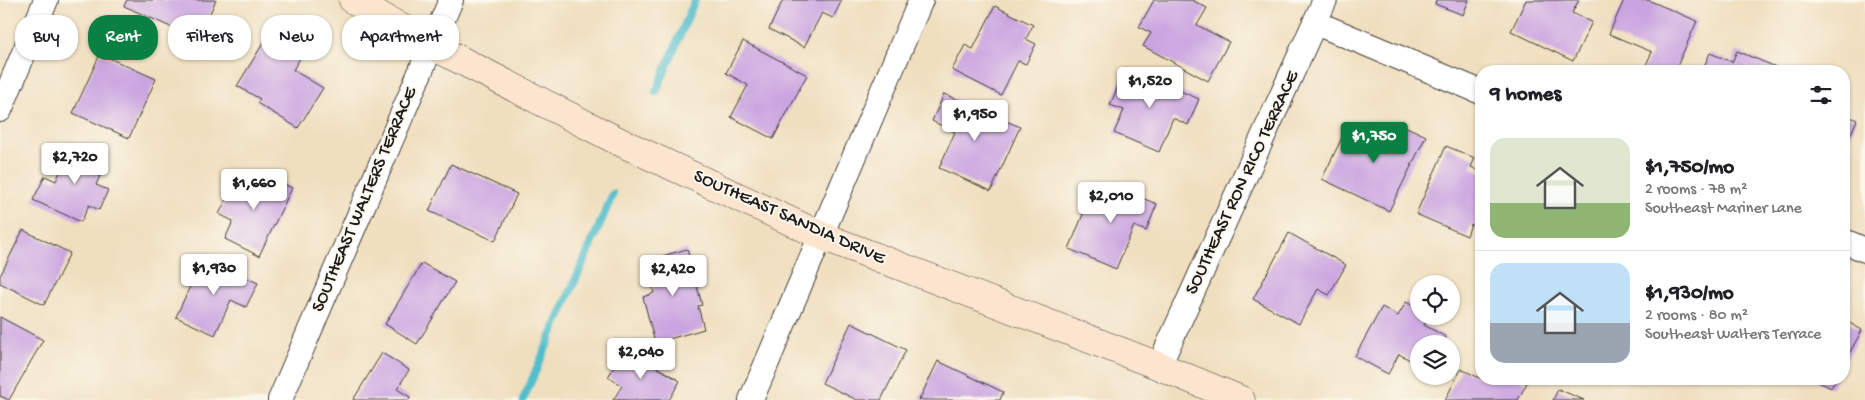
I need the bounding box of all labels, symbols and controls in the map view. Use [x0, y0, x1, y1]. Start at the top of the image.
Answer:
chip: Buy [15, 15, 78, 60]
chip: Rent [88, 15, 158, 60]
chip: Filters [168, 15, 251, 60]
chip: New [261, 15, 332, 60]
chip: Apartment [342, 15, 459, 60]
pin: $1,520 [1109, 66, 1191, 109]
street label: SOUTHEAST RON RICO TERRACE [1181, 66, 1306, 299]
text: $1,520 [1128, 73, 1172, 92]
icon: filters [1807, 81, 1835, 109]
street label: SOUTHEAST WALTERS TERRACE [307, 83, 423, 316]
text: 9 homes [1490, 83, 1561, 108]
pin: $1,950 [934, 100, 1016, 142]
text: $1,950 [953, 106, 997, 125]
pin: $1,750 [1333, 121, 1415, 164]
text: $1,750 [1352, 128, 1396, 147]
pin: $2,720 [34, 142, 116, 185]
text: $2,720 [52, 149, 98, 168]
text: $1,750/mo [1645, 156, 1734, 181]
icon: home [1530, 158, 1590, 218]
street label: SOUTHEAST SANDIA DRIVE [690, 165, 889, 271]
pin: $1,660 [213, 168, 295, 211]
text: $1,660 [232, 175, 276, 194]
text: 2 rooms · 78 m² [1645, 181, 1747, 200]
pin: $2,010 [1070, 182, 1152, 224]
text: $2,010 [1089, 188, 1133, 207]
text: Southeast Mariner Lane [1645, 200, 1802, 219]
pin: $1,930 [173, 254, 255, 296]
pin: $2,420 [632, 254, 714, 297]
text: $1,930 [192, 260, 236, 279]
text: $2,420 [651, 261, 695, 280]
map controls [1410, 275, 1460, 385]
button: locate [1410, 275, 1460, 325]
text: $1,930/mo [1645, 282, 1734, 307]
icon: home [1530, 283, 1590, 343]
text: 2 rooms · 80 m² [1645, 307, 1748, 326]
text: Southeast Walters Terrace [1645, 326, 1821, 345]
button: layers [1410, 335, 1460, 385]
pin: $2,040 [600, 338, 682, 380]
text: $2,040 [618, 344, 664, 363]

